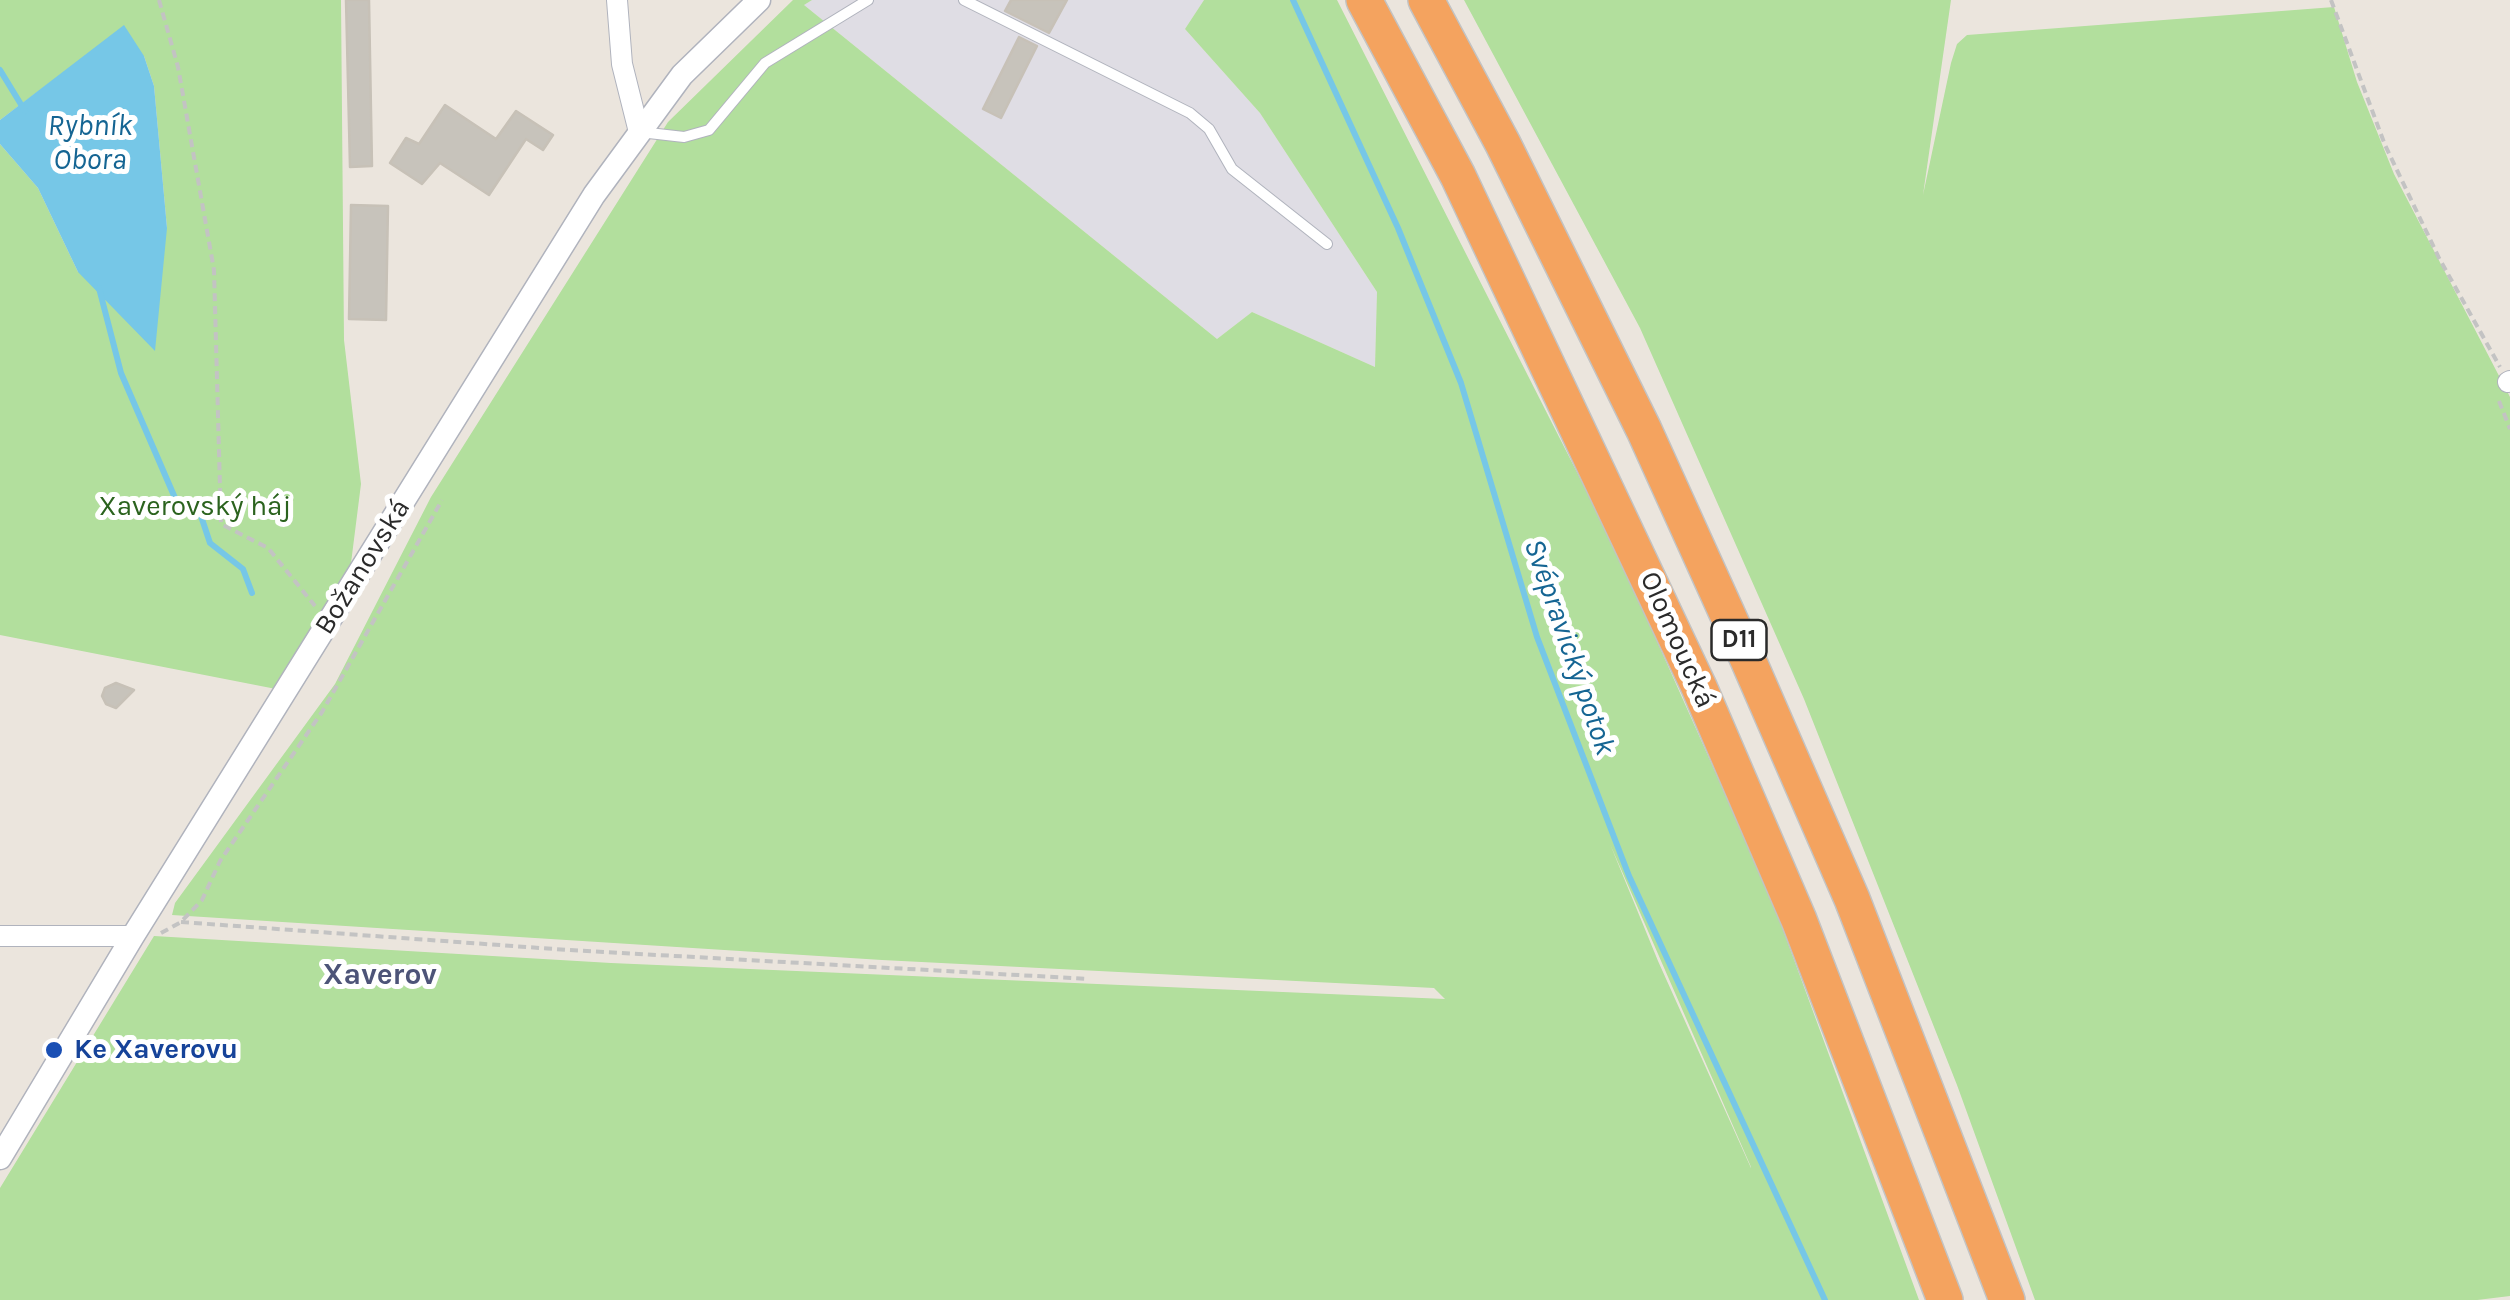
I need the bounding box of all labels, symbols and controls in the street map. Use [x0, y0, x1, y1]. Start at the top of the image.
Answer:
water label: Rybník Obora [47, 108, 133, 178]
park label: Xaverovský háj [99, 490, 291, 524]
street label: Božanovská [308, 493, 418, 641]
water label: Svépravický potok [1515, 534, 1623, 760]
street label: Olomoucká [1632, 567, 1722, 713]
road number: D11 [1712, 620, 1766, 660]
district label: Xaverov [323, 957, 437, 993]
place label: Ke Xaverovu [74, 1033, 238, 1067]
marker: Ke Xaverovu [43, 1039, 65, 1061]

